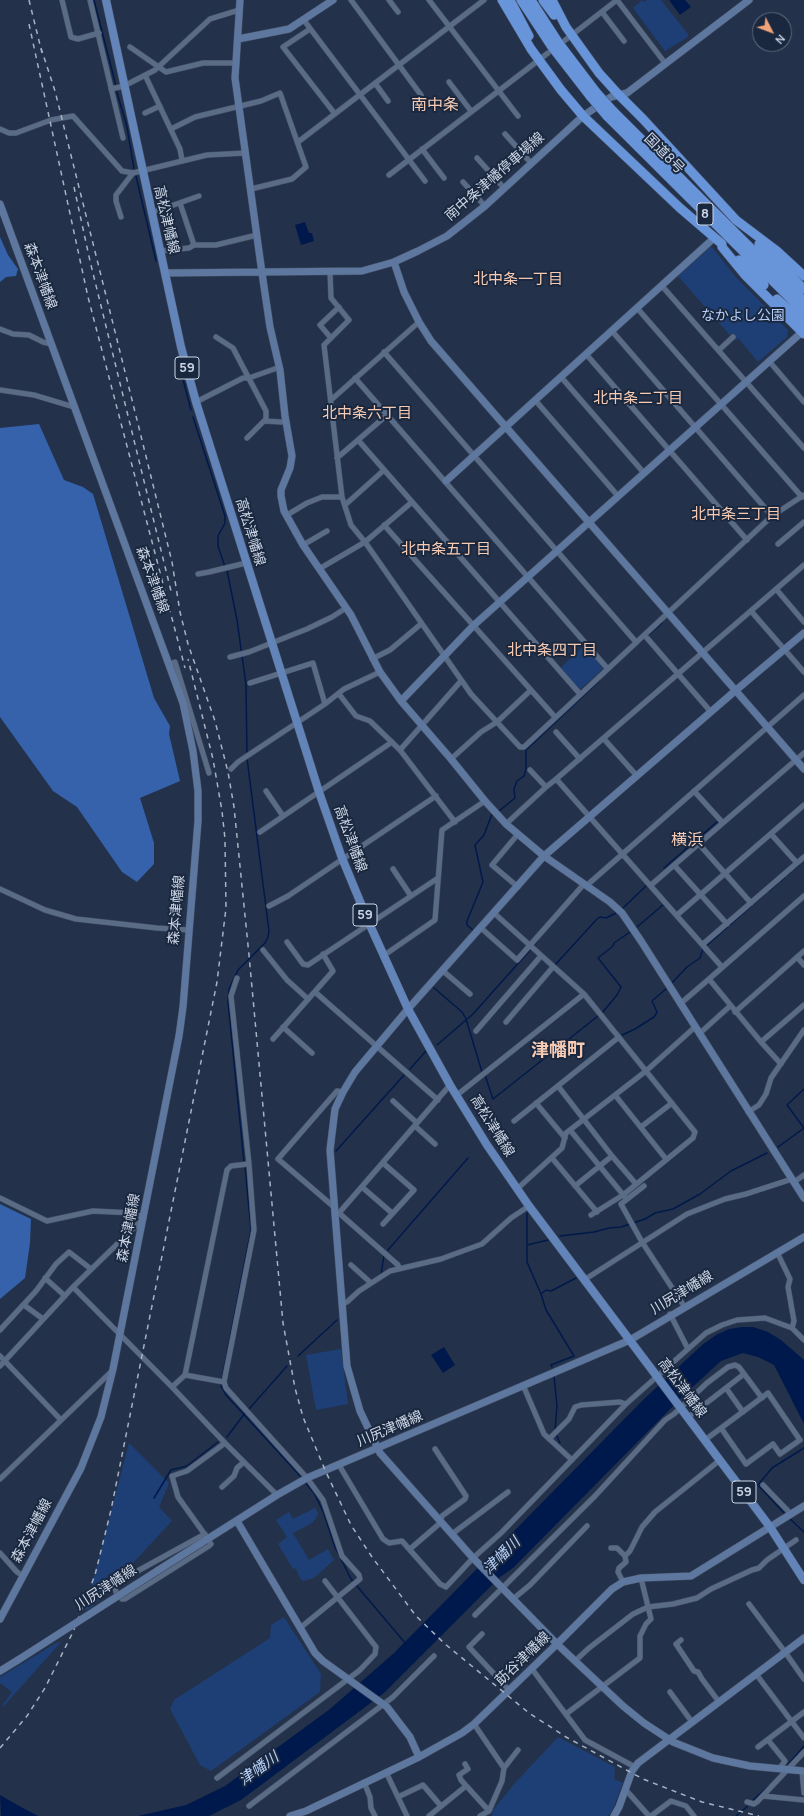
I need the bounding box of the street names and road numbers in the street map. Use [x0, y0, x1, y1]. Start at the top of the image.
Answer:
street label: 南中条津幡停車場線 [442, 129, 548, 225]
street label: 国道8号 [640, 130, 688, 178]
street label: 高松津幡線 [150, 184, 182, 256]
road number: 8 [697, 203, 713, 225]
street label: 森本津幡線 [20, 240, 60, 312]
road number: 59 [175, 357, 199, 379]
street label: 高松津幡線 [232, 496, 268, 568]
street label: 森本津幡線 [132, 544, 172, 616]
street label: 高松津幡線 [330, 803, 370, 875]
street label: 森本津幡線 [166, 874, 188, 946]
road number: 59 [353, 904, 377, 926]
street label: 高松津幡線 [466, 1092, 518, 1160]
street label: 森本津幡線 [114, 1192, 144, 1264]
street label: 川尻津幡線 [648, 1268, 716, 1318]
street label: 高松津幡線 [654, 1355, 710, 1421]
street label: 川尻津幡線 [355, 1408, 425, 1450]
road number: 59 [732, 1481, 756, 1503]
street label: 森本津幡線 [8, 1496, 56, 1566]
street label: 川尻津幡線 [72, 1562, 140, 1614]
street label: 莇谷津幡線 [492, 1629, 554, 1689]

